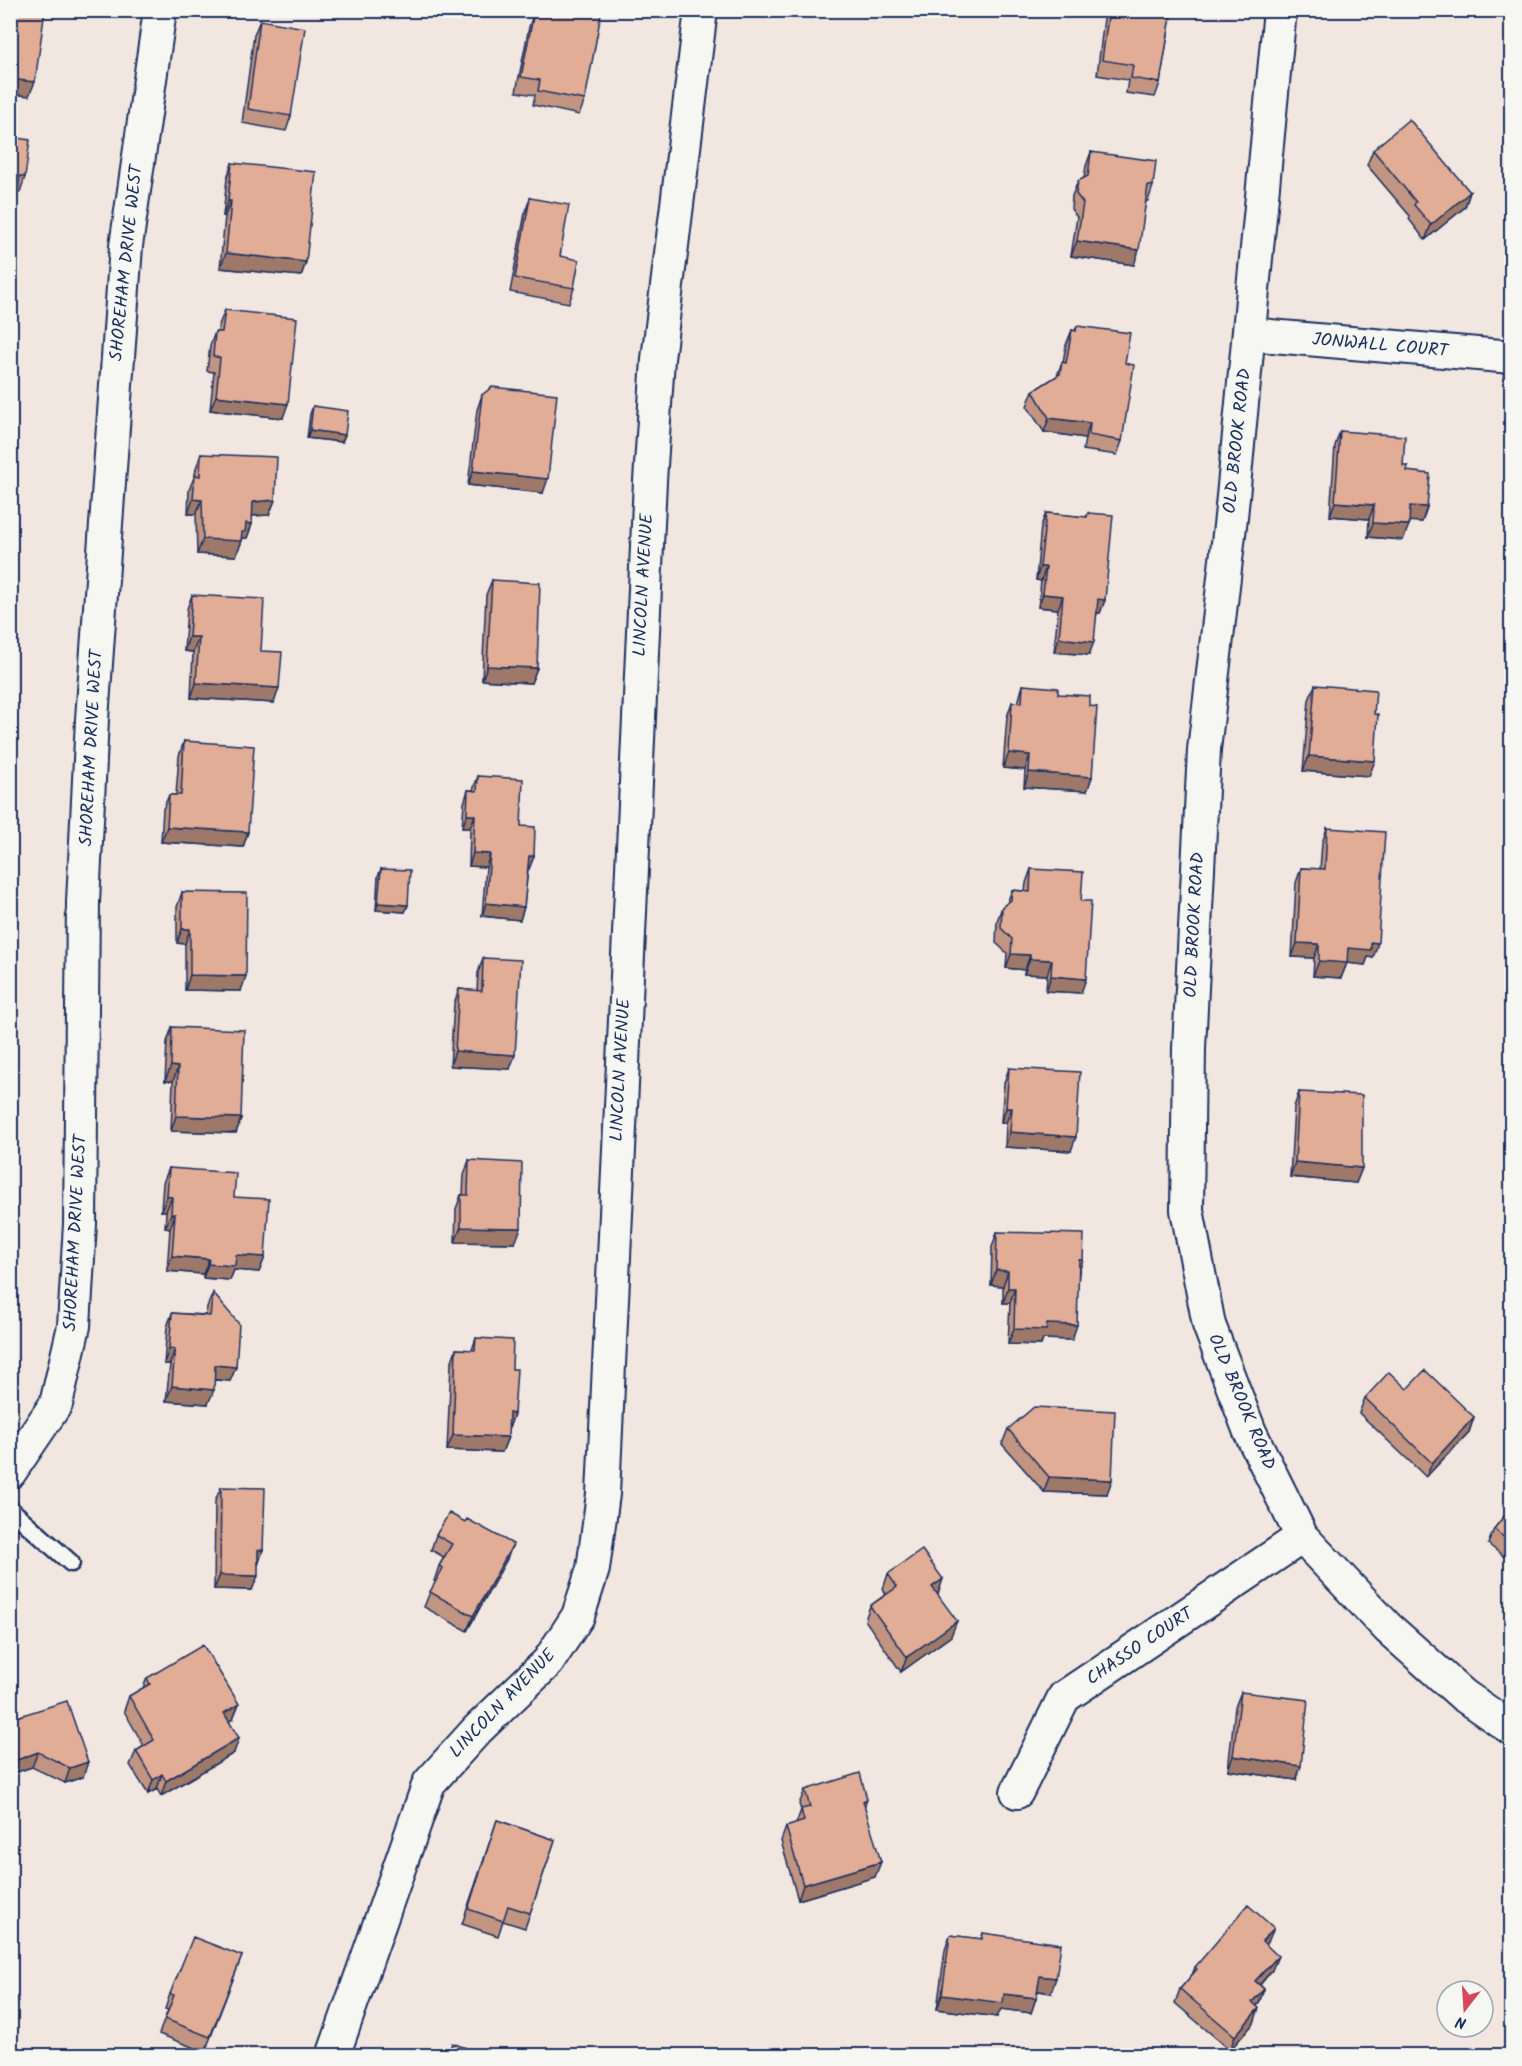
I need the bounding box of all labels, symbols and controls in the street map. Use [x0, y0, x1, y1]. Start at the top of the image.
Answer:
street label: SHOREHAM DRIVE WEST [102, 162, 152, 362]
street label: JONWALL COURT [1311, 326, 1450, 367]
street label: OLD BROOK ROAD [1216, 367, 1260, 515]
street label: LINCOLN AVENUE [626, 512, 662, 657]
street label: SHOREHAM DRIVE WEST [72, 648, 112, 847]
street label: OLD BROOK ROAD [1177, 851, 1213, 999]
street label: LINCOLN AVENUE [603, 997, 639, 1142]
street label: SHOREHAM DRIVE WEST [56, 1133, 96, 1332]
street label: OLD BROOK ROAD [1199, 1329, 1283, 1475]
street label: CHASSO COURT [1081, 1600, 1201, 1694]
street label: LINCOLN AVENUE [443, 1642, 563, 1766]
north arrow [1435, 1979, 1495, 2039]
text: N [1453, 2008, 1470, 2035]

